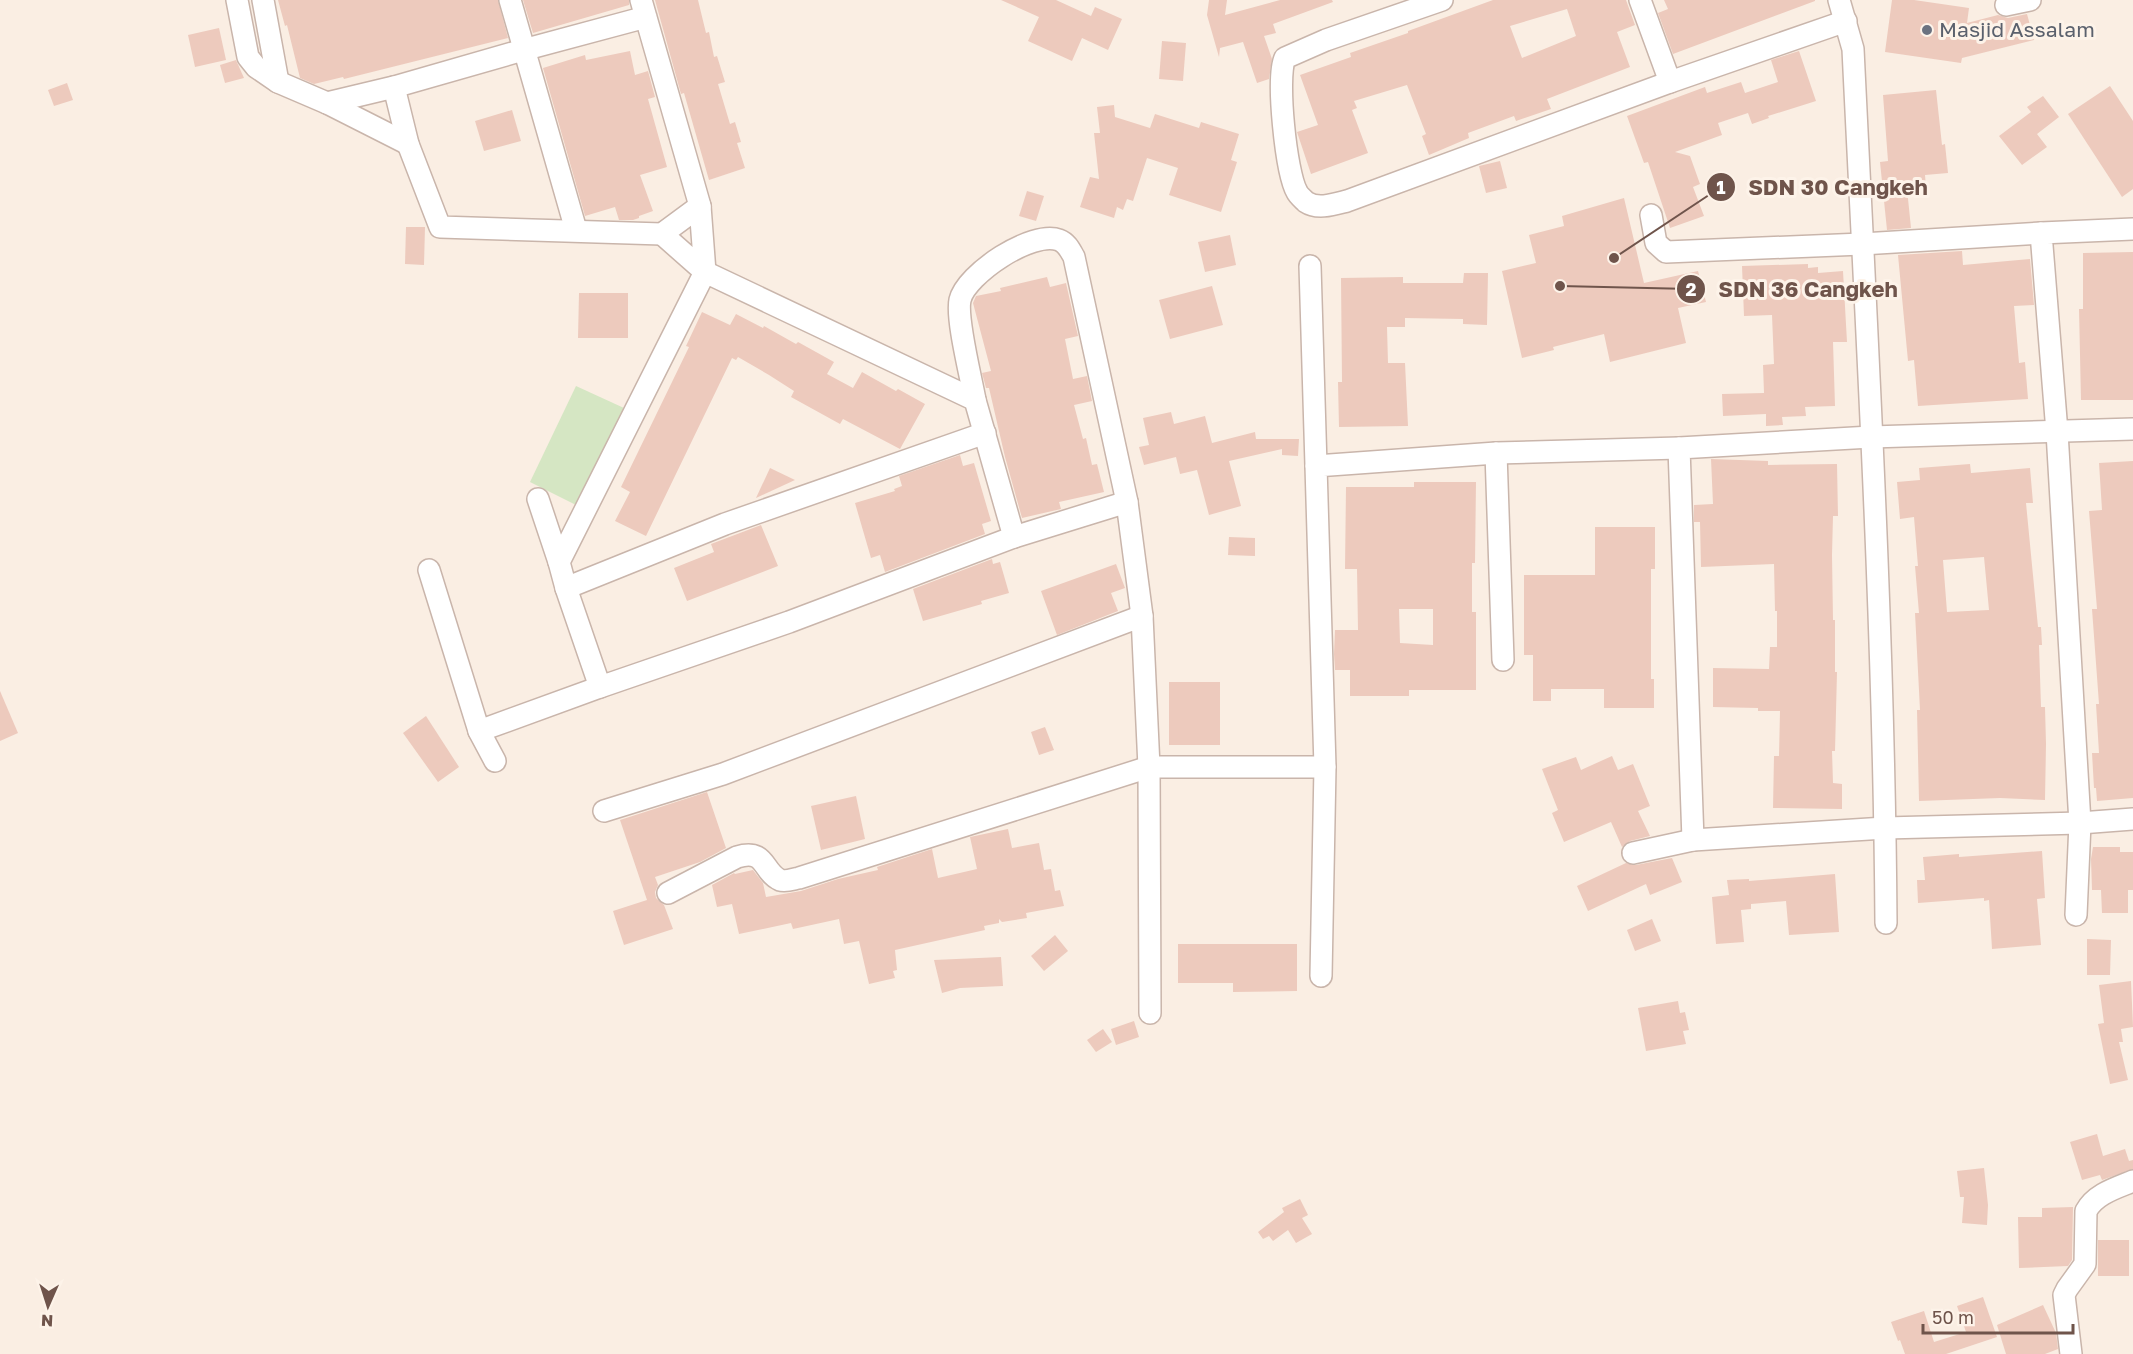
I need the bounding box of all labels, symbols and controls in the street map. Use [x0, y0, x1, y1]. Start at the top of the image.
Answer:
place label: Masjid Assalam [1939, 16, 2095, 42]
marker: Masjid Assalam [1920, 23, 1934, 37]
callout: SDN 30 Cangkeh [1706, 167, 1940, 207]
text: SDN 30 Cangkeh [1748, 173, 1928, 200]
text: 1 [1716, 176, 1726, 198]
callout: SDN 36 Cangkeh [1676, 269, 1910, 309]
text: SDN 36 Cangkeh [1718, 275, 1898, 302]
text: 2 [1686, 278, 1697, 300]
north arrow [18, 1276, 78, 1336]
scale bar [1923, 1297, 2073, 1335]
text: 50 m [1932, 1306, 1974, 1328]
text: N [41, 1311, 54, 1331]

